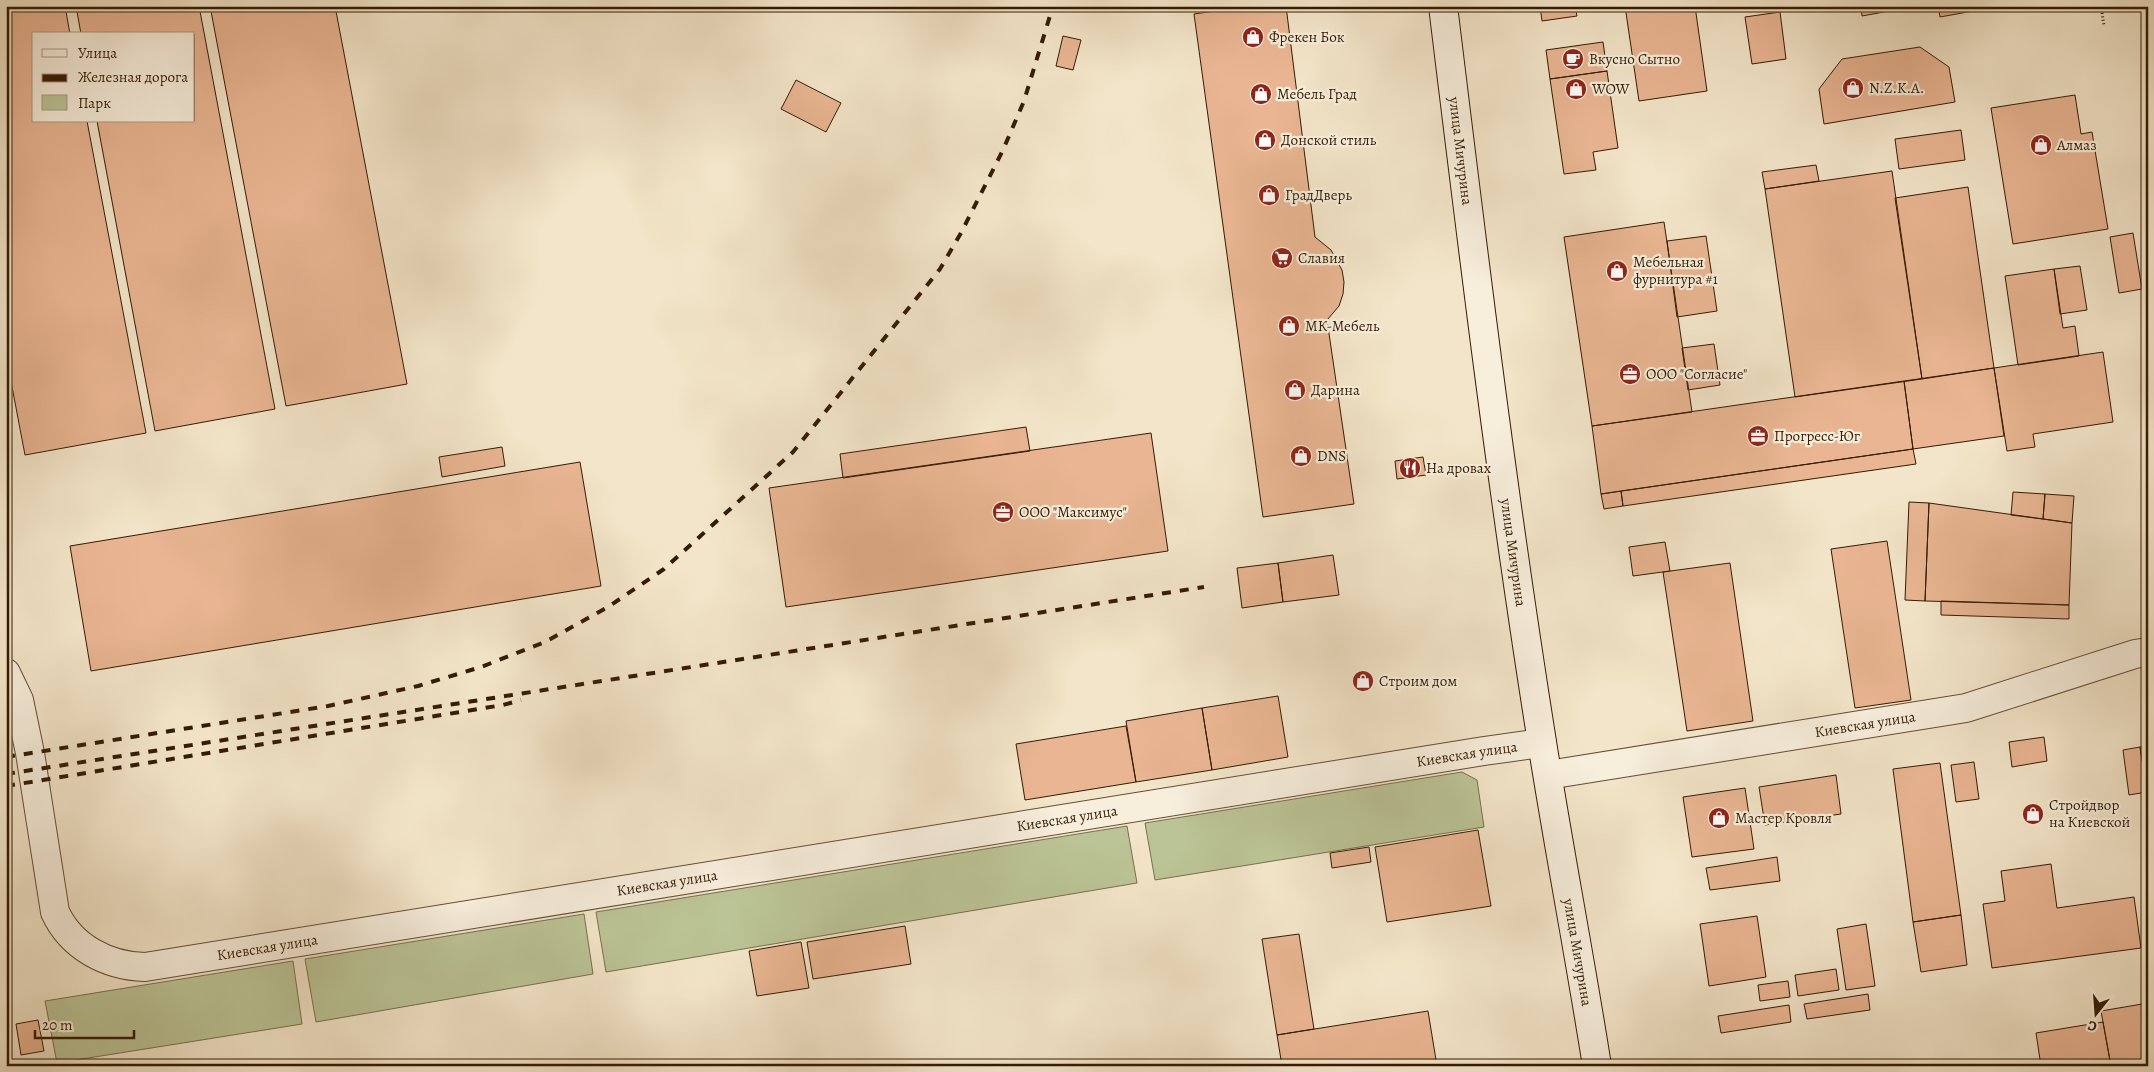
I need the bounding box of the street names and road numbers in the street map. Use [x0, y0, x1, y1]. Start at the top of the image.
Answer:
street label: улица Мичурина [1444, 95, 1477, 206]
street label: улица Мичурина [1496, 496, 1531, 608]
street label: Киевская улица [1813, 706, 1917, 742]
street label: Киевская улица [1415, 737, 1519, 772]
street label: Киевская улица [1015, 800, 1119, 836]
street label: Киевская улица [615, 865, 719, 901]
street label: улица Мичурина [1559, 896, 1597, 1008]
street label: Киевская улица [215, 929, 319, 965]

